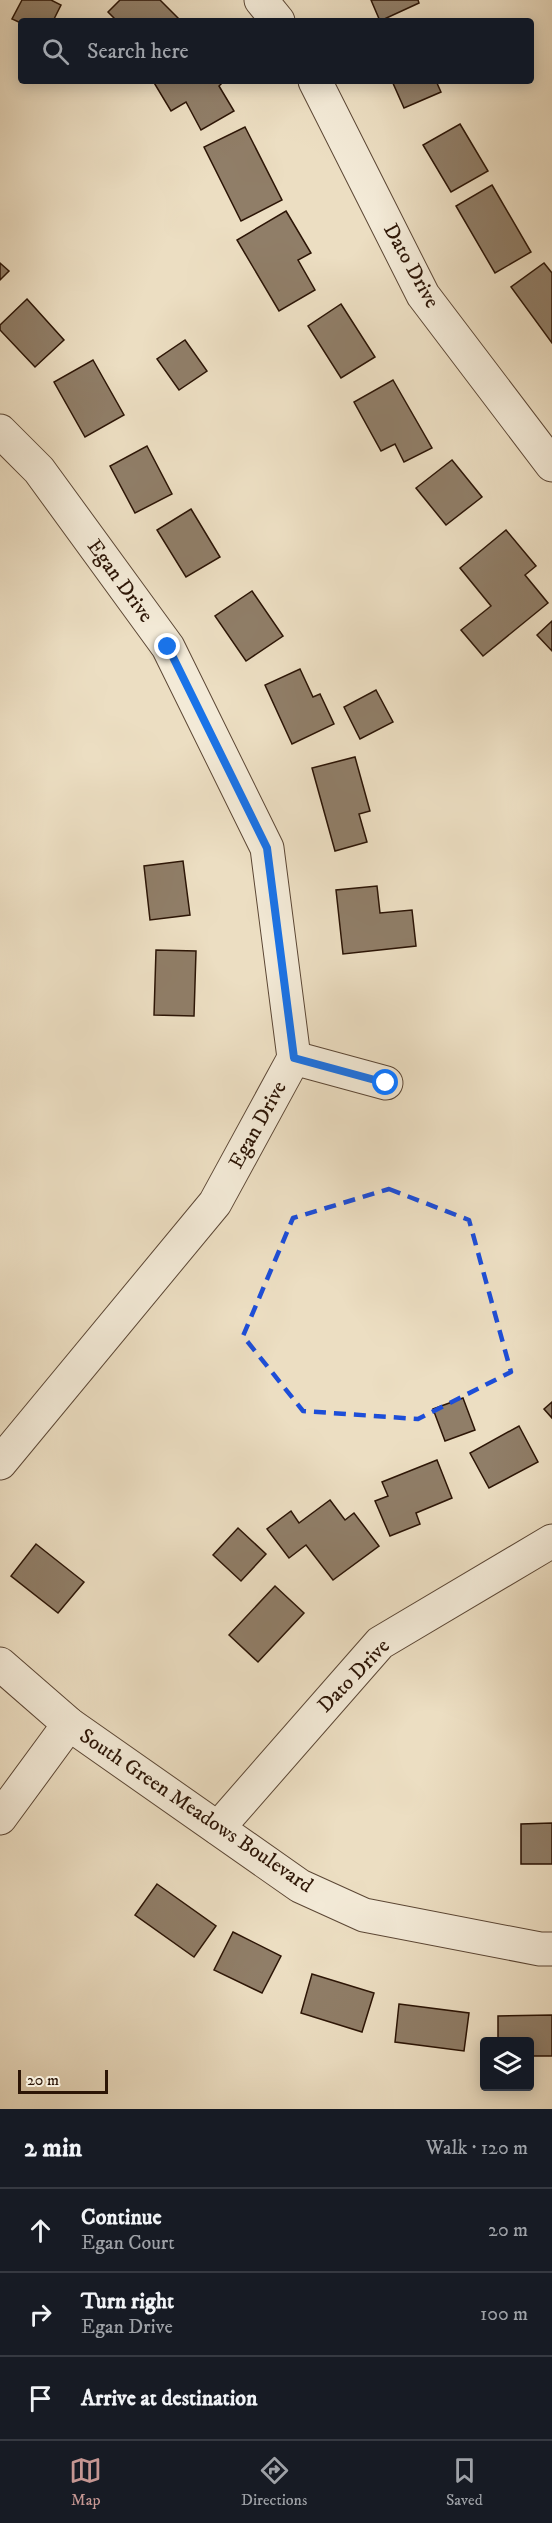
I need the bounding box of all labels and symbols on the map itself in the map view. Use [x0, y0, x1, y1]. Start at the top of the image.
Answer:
street label: Dato Drive [377, 219, 445, 313]
street label: Egan Drive [81, 534, 159, 628]
route end [154, 633, 180, 659]
route start [372, 1069, 398, 1095]
street label: Egan Drive [223, 1076, 293, 1173]
street label: Dato Drive [312, 1633, 396, 1718]
street label: South Green Meadows Boulevard [74, 1723, 318, 1899]
scale bar [18, 2067, 108, 2094]

